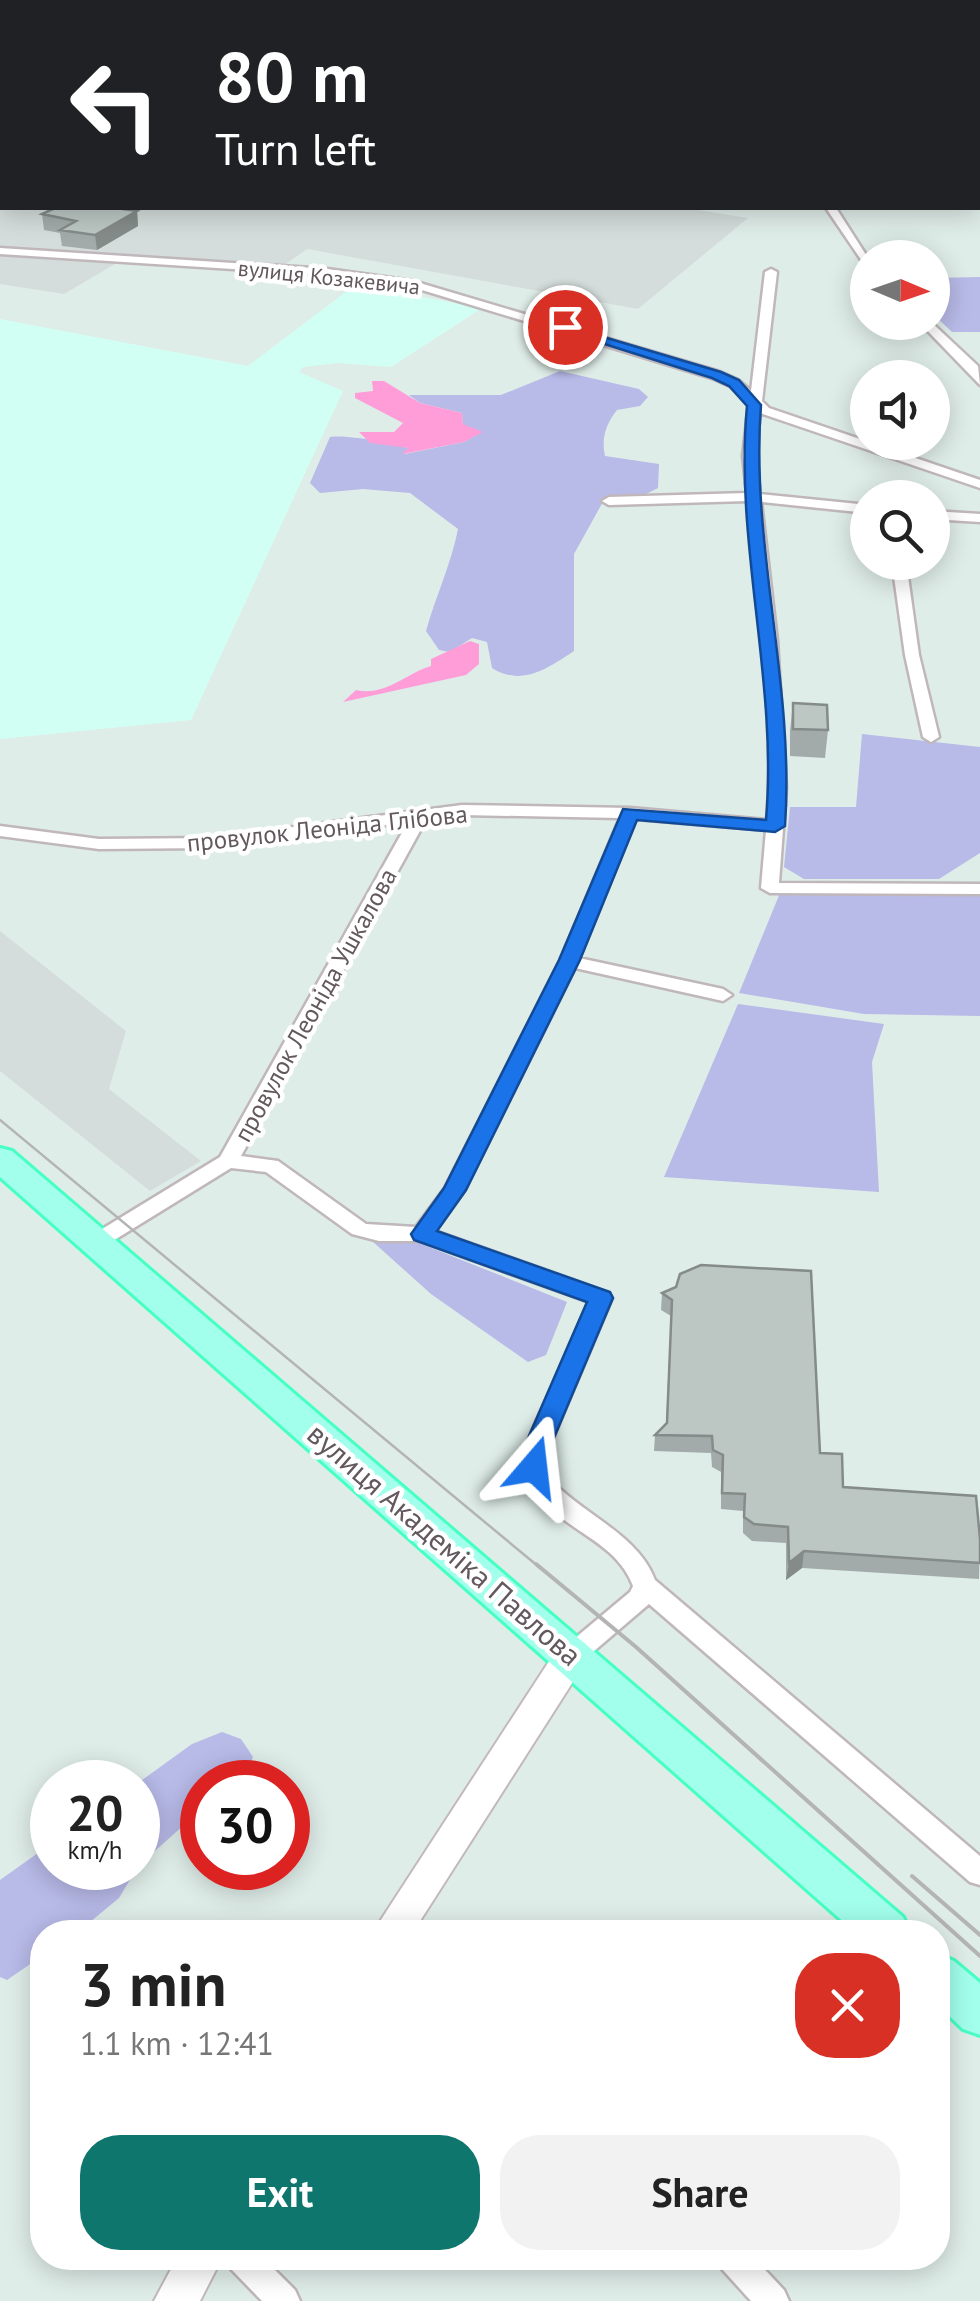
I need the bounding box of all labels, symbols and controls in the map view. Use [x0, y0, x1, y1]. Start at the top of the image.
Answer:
text: 80 m [215, 31, 368, 121]
icon: left [50, 40, 180, 170]
text: Turn left [215, 119, 376, 177]
north arrow [850, 240, 950, 340]
map controls [850, 240, 950, 580]
street label: вулиця Козакевича [237, 254, 421, 300]
pin [523, 285, 608, 370]
icon: arrive [538, 300, 593, 355]
button: sound [850, 360, 950, 460]
button: search [850, 480, 950, 580]
street label: провулок Леоніда Глібова [185, 797, 469, 859]
street label: провулок Леоніда Ушкалова [226, 863, 404, 1147]
street label: вулиця Академіка Павлова [300, 1414, 590, 1674]
position arrow [482, 1415, 586, 1519]
speed limit sign: 30 [180, 1760, 310, 1890]
text: 20 [67, 1780, 123, 1845]
text: km/h [68, 1834, 122, 1866]
text: 3 min [80, 1945, 226, 2023]
button: close [795, 1953, 900, 2058]
text: 1.1 km · 12:41 [80, 2022, 274, 2064]
button: Exit [80, 2135, 480, 2250]
button: Share [500, 2135, 900, 2250]

